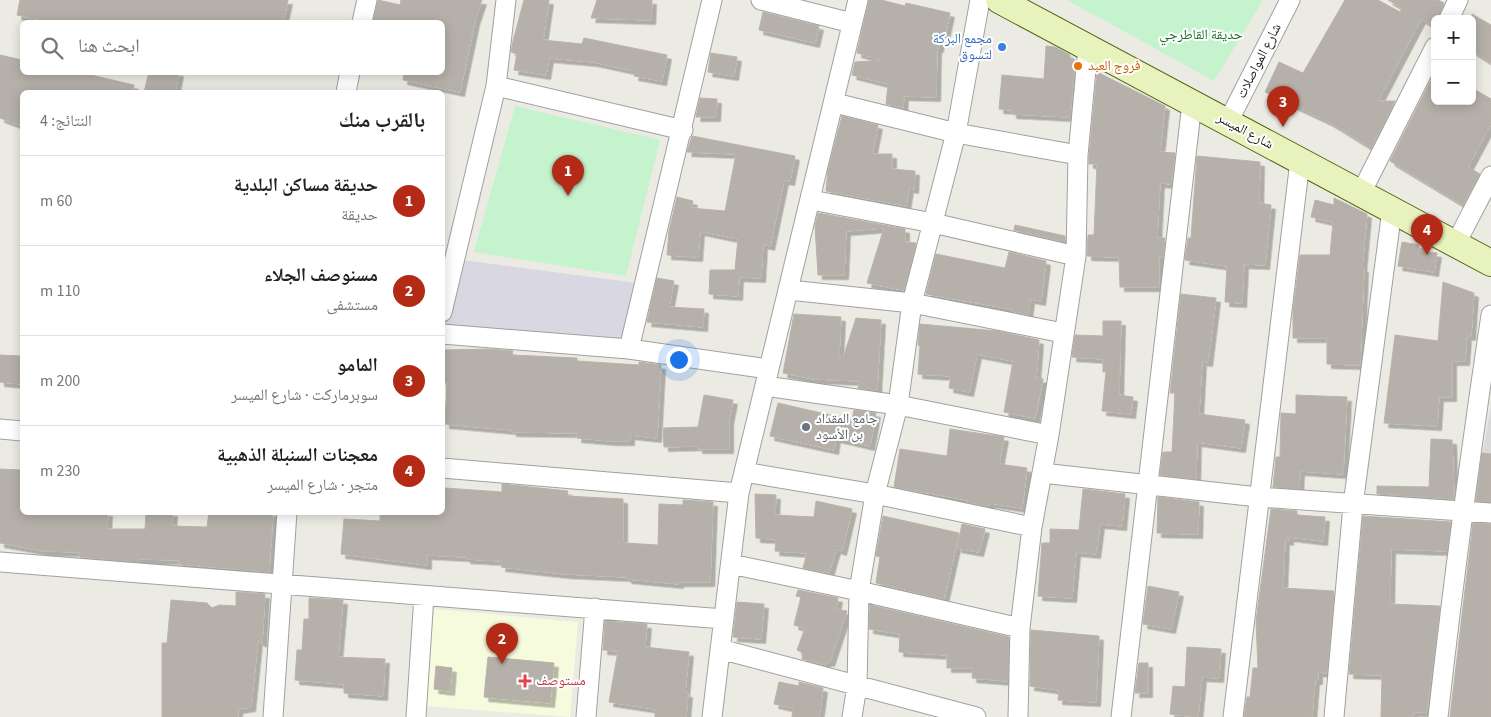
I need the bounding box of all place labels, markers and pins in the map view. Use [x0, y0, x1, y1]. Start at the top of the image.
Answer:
place label: مجمع البركة لتسوق [933, 29, 992, 65]
marker: مجمع البركة لتسوق [996, 41, 1008, 53]
place label: فروج العبد [1088, 56, 1141, 76]
marker: فروج العبد [1072, 60, 1084, 72]
pin: 3 [1267, 86, 1299, 127]
pin: 1 [552, 155, 584, 196]
pin: 4 [1411, 214, 1443, 255]
place label: جامع المقداد بن الأسود [816, 409, 878, 445]
marker: جامع المقداد بن الأسود [800, 421, 812, 433]
pin: 2 [486, 623, 518, 664]
place label: مستوصف [536, 671, 586, 691]
marker: مستوصف [518, 674, 532, 688]

